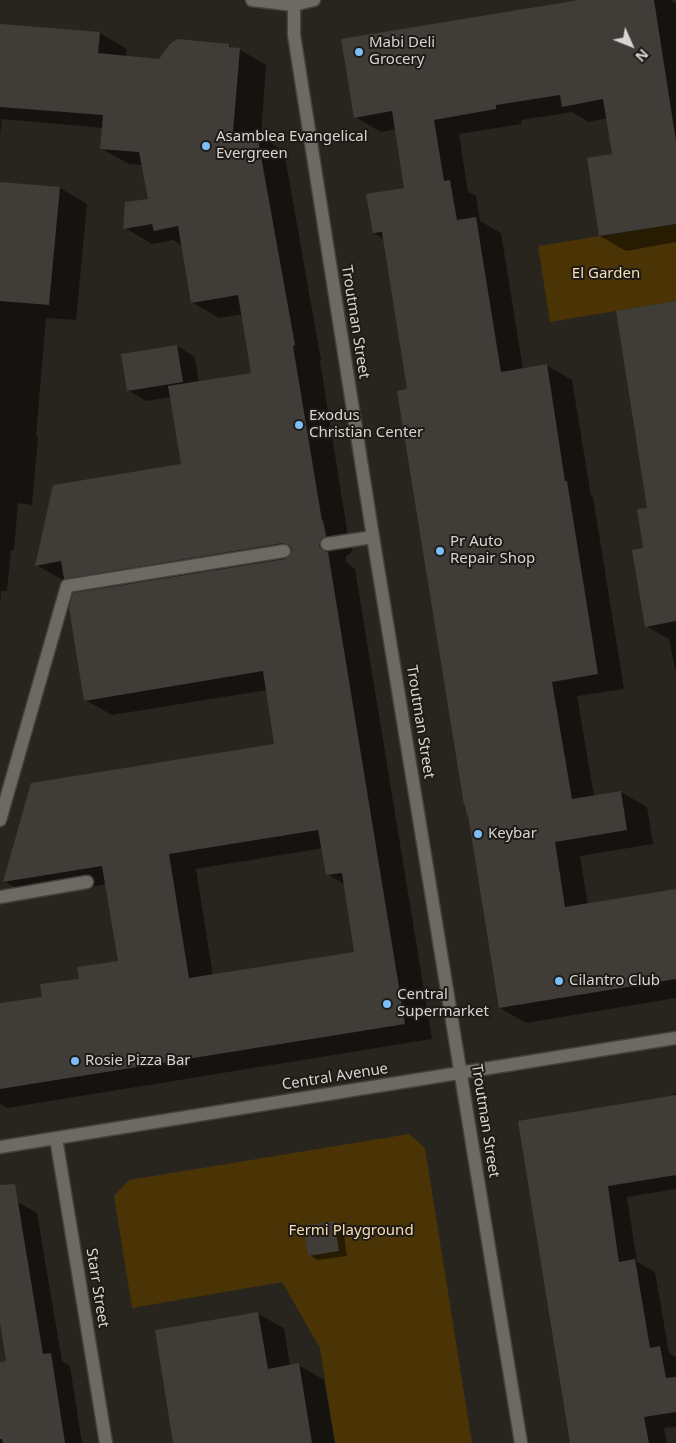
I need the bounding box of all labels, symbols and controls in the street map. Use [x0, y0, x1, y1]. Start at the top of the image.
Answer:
north arrow [606, 20, 656, 70]
place label: Mabi Deli Grocery [369, 34, 435, 69]
text: N [631, 45, 653, 66]
marker: Mabi Deli Grocery [353, 46, 365, 58]
place label: Asamblea Evangelical Evergreen [216, 128, 368, 163]
marker: Asamblea Evangelical Evergreen [200, 140, 212, 152]
street label: Troutman Street [337, 264, 373, 380]
park label: El Garden [572, 265, 640, 283]
place label: Exodus Christian Center [309, 407, 423, 442]
marker: Exodus Christian Center [293, 419, 305, 431]
place label: Pr Auto Repair Shop [450, 533, 535, 568]
marker: Pr Auto Repair Shop [434, 545, 446, 557]
street label: Troutman Street [402, 664, 438, 780]
place label: Keybar [488, 825, 537, 843]
marker: Keybar [472, 828, 484, 840]
place label: Cilantro Club [569, 972, 660, 990]
marker: Cilantro Club [553, 975, 565, 987]
place label: Central Supermarket [397, 986, 489, 1021]
marker: Central Supermarket [381, 998, 393, 1010]
place label: Rosie Pizza Bar [85, 1052, 191, 1070]
marker: Rosie Pizza Bar [69, 1055, 81, 1067]
street label: Central Avenue [281, 1060, 389, 1094]
street label: Troutman Street [467, 1063, 503, 1179]
park label: Fermi Playground [288, 1222, 414, 1240]
street label: Starr Street [82, 1247, 112, 1329]

